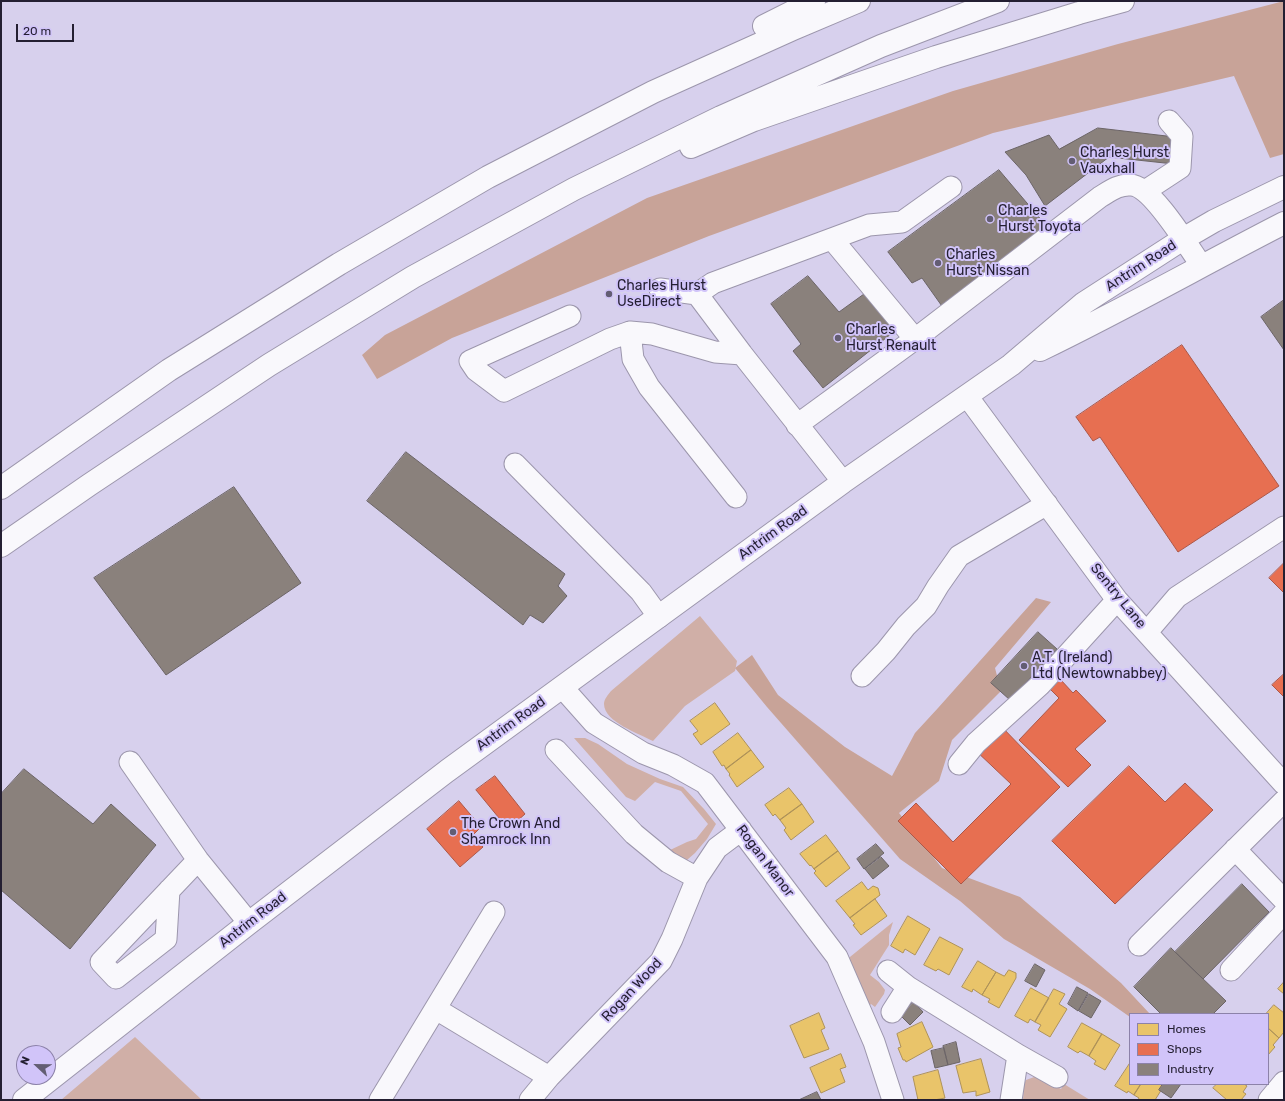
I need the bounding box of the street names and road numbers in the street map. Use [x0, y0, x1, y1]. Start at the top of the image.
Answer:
street label: Antrim Road [1102, 237, 1180, 295]
street label: Antrim Road [735, 502, 811, 564]
street label: Sentry Lane [1087, 560, 1149, 632]
street label: Antrim Road [473, 693, 549, 755]
street label: Rogan Manor [732, 822, 798, 900]
street label: Antrim Road [216, 888, 290, 952]
street label: Rogan Wood [598, 955, 666, 1025]

